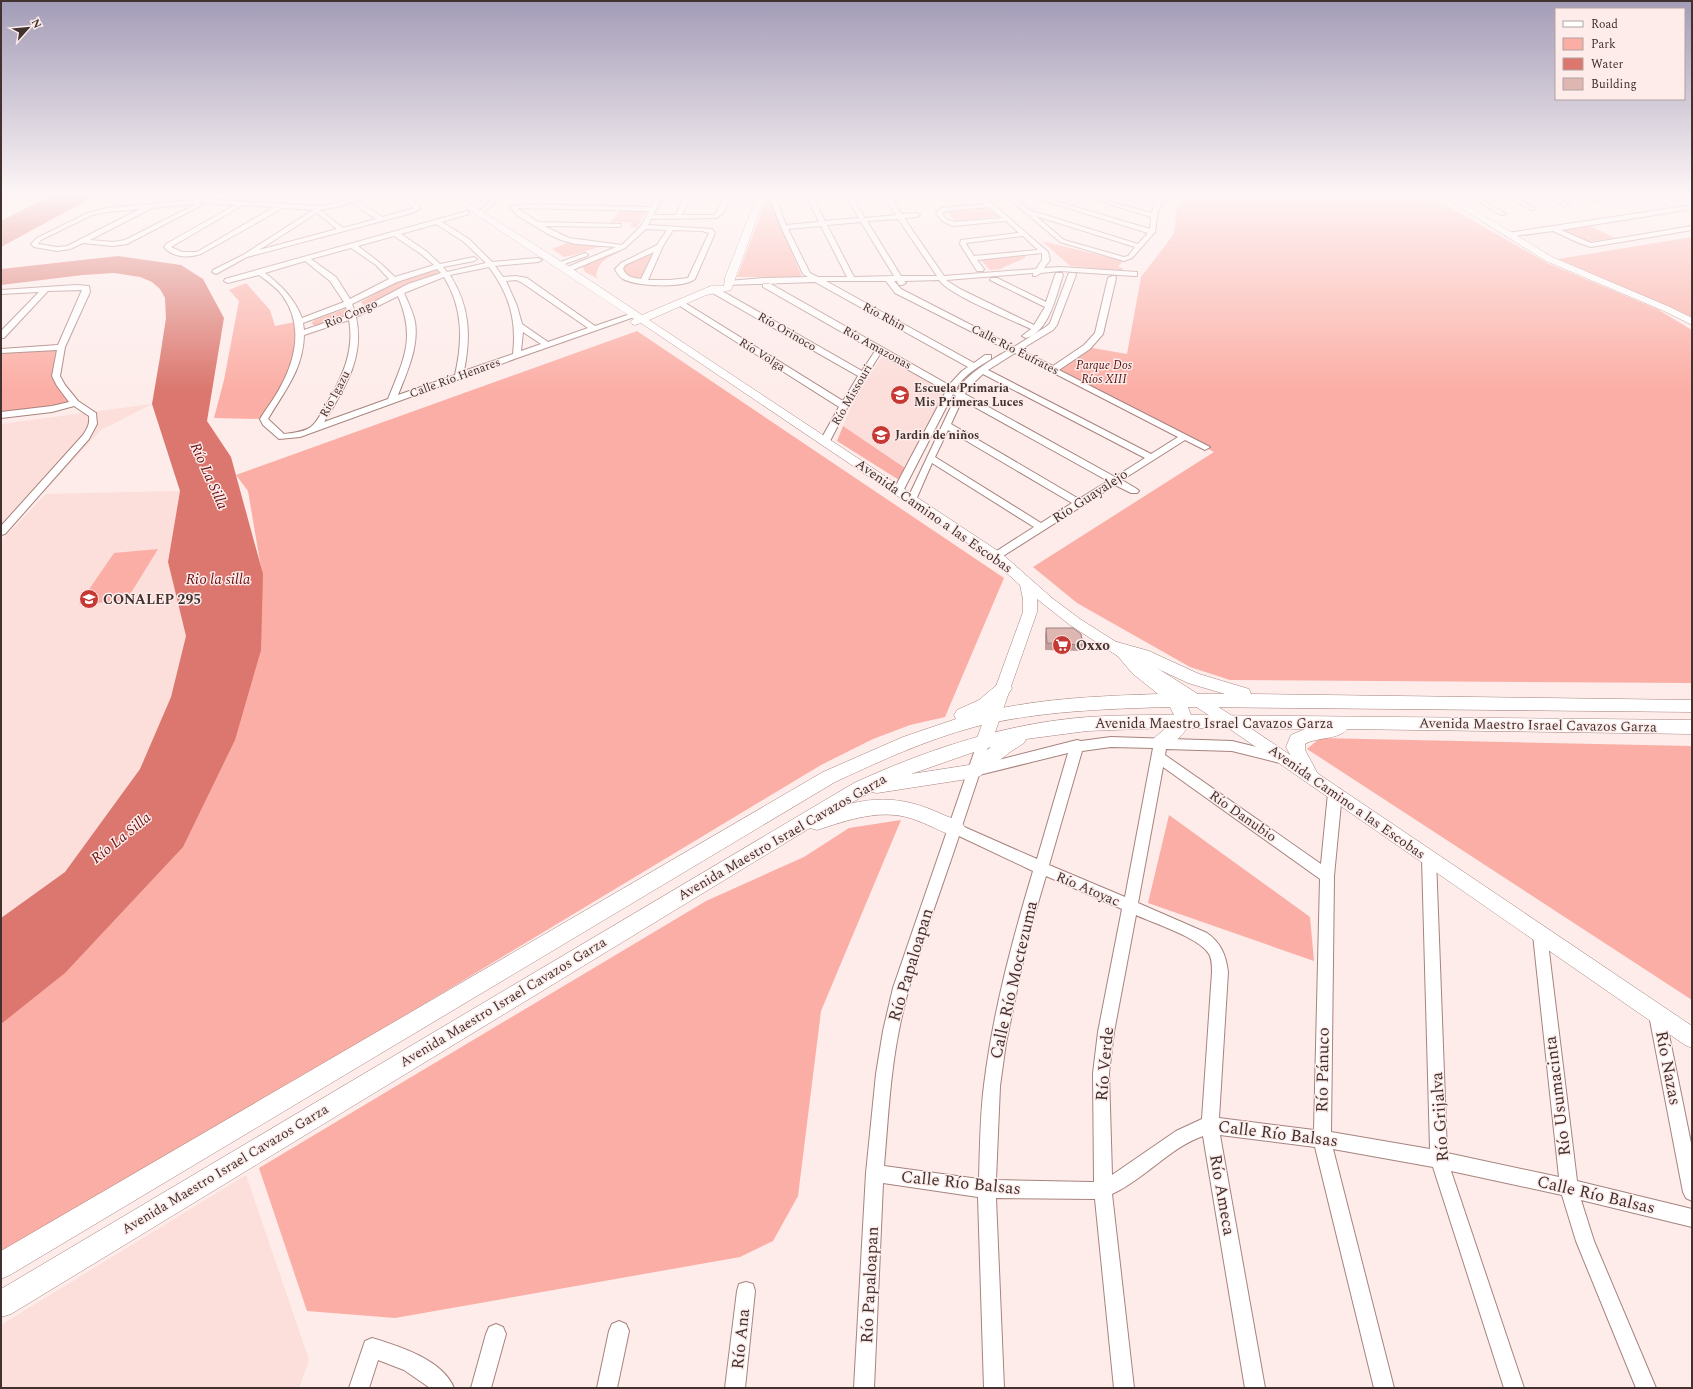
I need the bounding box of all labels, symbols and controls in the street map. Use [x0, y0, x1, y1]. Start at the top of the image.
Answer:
north arrow [8, 8, 48, 48]
legend [1555, 8, 1685, 100]
text: Road [1591, 15, 1618, 34]
text: N [27, 16, 46, 32]
text: Park [1591, 35, 1616, 54]
text: Water [1591, 55, 1623, 74]
text: Building [1591, 75, 1637, 94]
street label: Río Congo [321, 294, 381, 334]
street label: Río Rhin [859, 298, 909, 336]
street label: Río Orinoco [754, 307, 820, 357]
street label: Calle Río Éufrates [968, 320, 1062, 380]
street label: Río Amazonas [839, 321, 915, 375]
street label: Río Volga [735, 333, 789, 377]
street label: Calle Río Henares [407, 353, 503, 403]
park label: Parque Dos Ríos XIII [1076, 356, 1133, 389]
street label: Río Missouri [827, 360, 877, 429]
street label: Río Igazu [315, 367, 355, 421]
place label: Escuela Primaria Mis Primeras Luces [914, 379, 1024, 412]
school or university icon: Escuela Primaria Mis Primeras Luces [889, 384, 911, 406]
school or university icon: Jardin de niños [870, 424, 892, 446]
place label: Jardin de niños [895, 426, 979, 445]
water label: Río La Silla [184, 439, 234, 514]
street label: Avenida Camino a las Escobas [851, 454, 1017, 578]
street label: Río Guayalejo [1048, 464, 1132, 528]
water label: Rio la silla [186, 568, 251, 591]
school or university icon: CONALEP 295 [78, 588, 100, 610]
place label: CONALEP 295 [103, 589, 201, 610]
supermarket icon: Oxxo [1051, 634, 1073, 656]
place label: Oxxo [1076, 635, 1110, 656]
street label: Avenida Maestro Israel Cavazos Garza [1419, 712, 1657, 738]
street label: Avenida Maestro Israel Cavazos Garza [1095, 713, 1333, 734]
street label: Avenida Camino a las Escobas [1264, 740, 1430, 864]
street label: Avenida Maestro Israel Cavazos Garza [674, 768, 890, 906]
street label: Río Danubio [1205, 785, 1281, 847]
water label: Río La Silla [86, 806, 156, 869]
street label: Río Atoyac [1053, 866, 1123, 912]
street label: Calle Río Moctezuma [983, 898, 1045, 1062]
street label: Río Papaloapan [881, 905, 941, 1025]
street label: Avenida Maestro Israel Cavazos Garza [396, 932, 611, 1072]
street label: Río Verde [1089, 1026, 1121, 1102]
street label: Río Pánuco [1309, 1027, 1337, 1113]
street label: Río Nazas [1648, 1029, 1688, 1107]
street label: Río Usumacinta [1538, 1034, 1578, 1158]
street label: Río Grijalva [1424, 1070, 1456, 1163]
street label: Avenida Maestro Israel Cavazos Garza [118, 1099, 333, 1239]
street label: Calle Río Balsas [1217, 1114, 1339, 1154]
street label: Río Ameca [1202, 1152, 1242, 1238]
street label: Calle Río Balsas [900, 1164, 1022, 1202]
street label: Calle Río Balsas [1534, 1169, 1658, 1221]
street label: Río Papaloapan [854, 1226, 886, 1344]
street label: Río Ana [725, 1307, 757, 1371]

